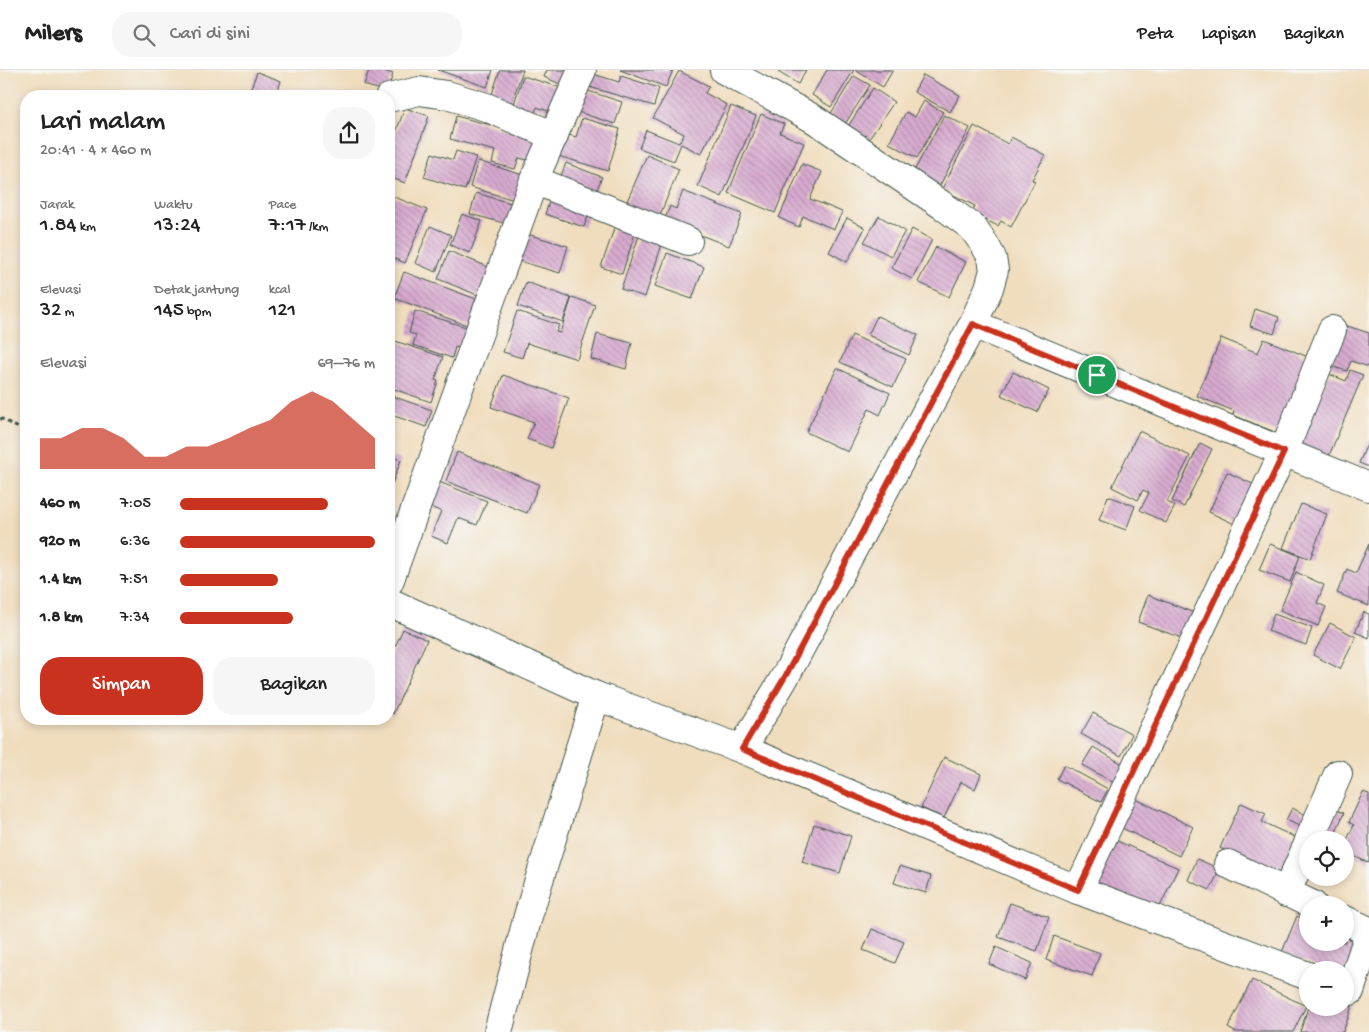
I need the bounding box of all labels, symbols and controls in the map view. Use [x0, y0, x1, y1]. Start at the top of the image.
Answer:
search box [112, 12, 462, 57]
text: Milers [25, 20, 82, 49]
icon: search [130, 21, 158, 49]
text: Cari di sini [170, 23, 250, 46]
text: Peta [1137, 24, 1174, 45]
text: Lapisan [1202, 24, 1256, 45]
text: Bagikan [1284, 24, 1344, 45]
text: Lari malam [40, 106, 165, 139]
button: share [323, 107, 375, 159]
text: 20:41 · 4 × 460 m [40, 142, 151, 161]
text: Jarak [40, 197, 74, 214]
text: Waktu [154, 197, 193, 214]
text: Pace [269, 197, 296, 214]
text: 1.84 [40, 214, 77, 239]
text: 13:24 [154, 214, 201, 239]
text: 7:17 [269, 214, 306, 239]
text: km [77, 219, 96, 236]
text: /km [306, 219, 328, 236]
text: Elevasi [40, 282, 81, 299]
text: Detak jantung [154, 282, 239, 299]
text: kcal [269, 282, 291, 299]
text: 32 [40, 299, 61, 324]
text: 145 [154, 299, 184, 324]
text: 121 [269, 299, 296, 324]
text: m [61, 304, 74, 321]
text: bpm [184, 304, 211, 321]
pin [1076, 354, 1118, 396]
text: Elevasi [40, 355, 87, 374]
text: 69–76 m [317, 355, 375, 374]
icon: arrive [1083, 361, 1111, 389]
text: 460 m [40, 495, 80, 514]
text: 7:05 [120, 495, 151, 514]
text: 920 m [40, 533, 80, 552]
text: 6:36 [120, 533, 150, 552]
text: 1.4 km [40, 571, 81, 590]
text: 7:51 [120, 571, 148, 590]
text: 1.8 km [40, 609, 83, 628]
text: 7:34 [120, 609, 149, 628]
button: Simpan [40, 657, 203, 715]
button: Bagikan [213, 657, 375, 715]
map controls [1299, 831, 1354, 1016]
button: locate [1299, 831, 1354, 886]
button: + [1299, 896, 1354, 951]
button: − [1299, 961, 1354, 1016]

